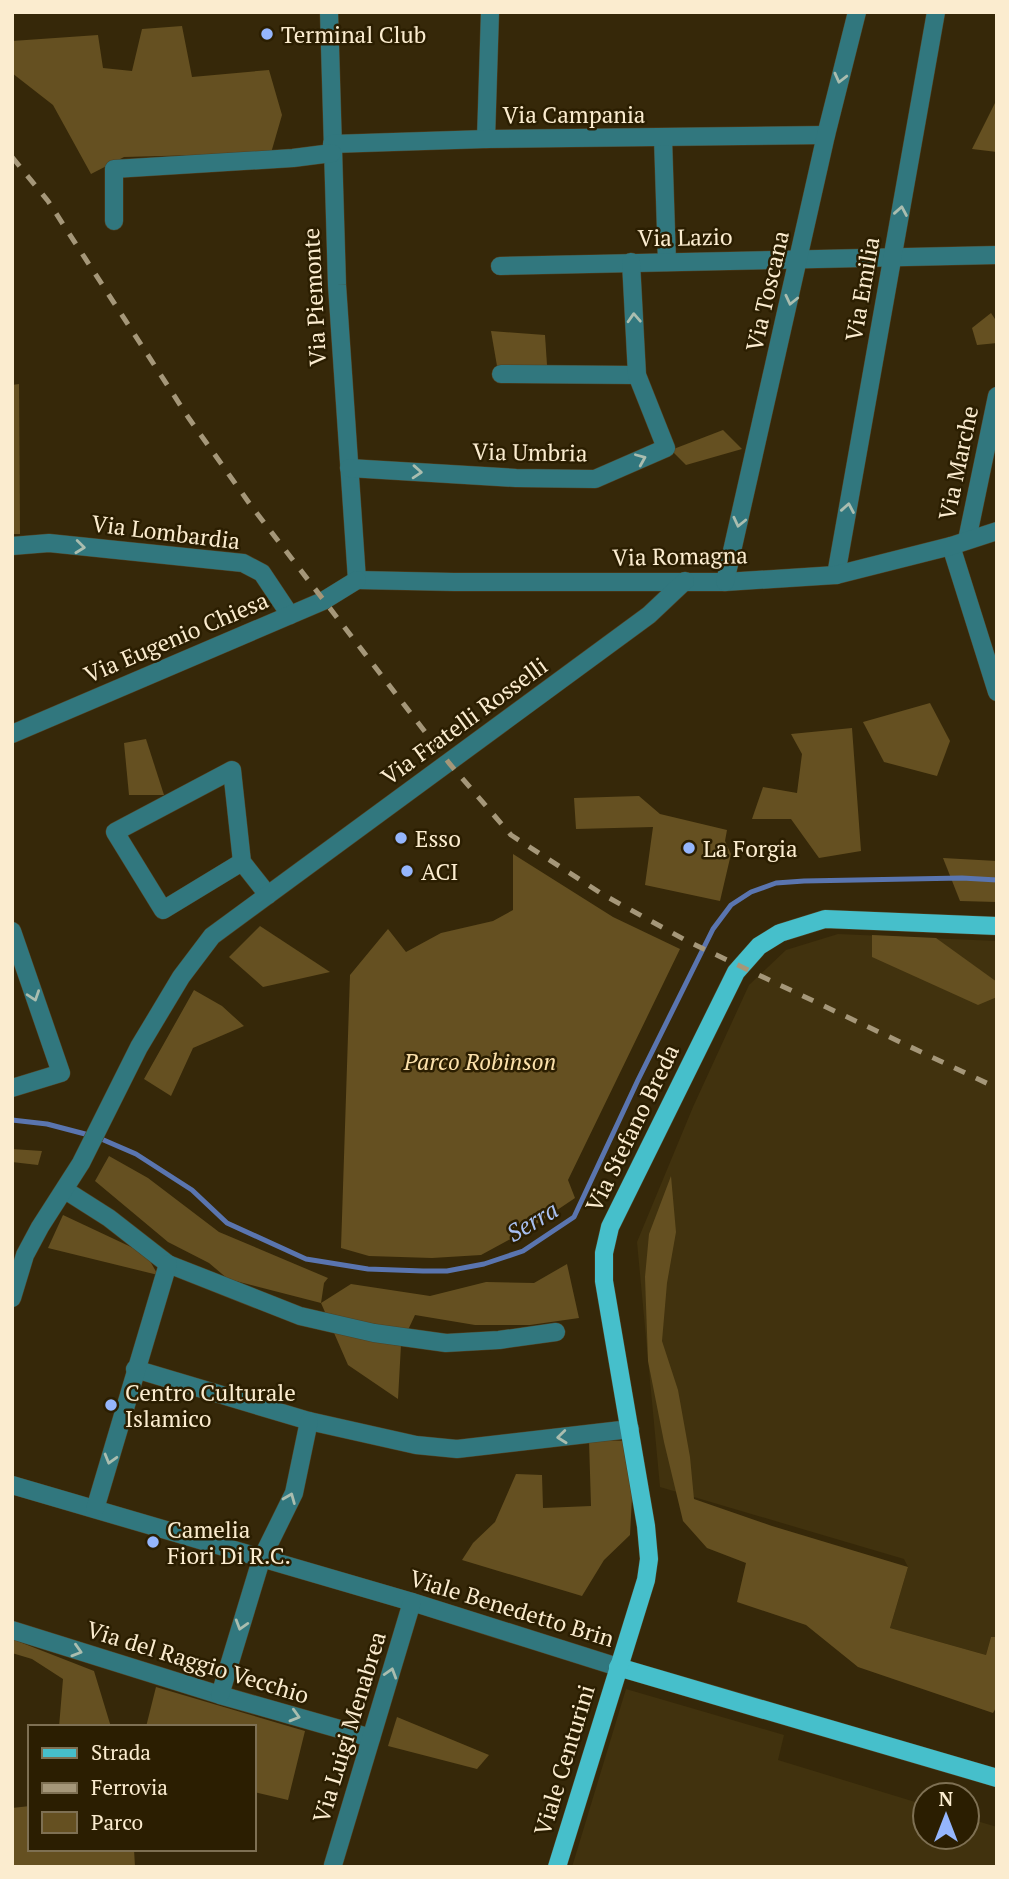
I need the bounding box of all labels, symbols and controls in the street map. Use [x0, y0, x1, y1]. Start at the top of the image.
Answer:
place label: Terminal Club [281, 19, 426, 50]
marker: Terminal Club [259, 26, 275, 42]
one-way arrow [834, 72, 849, 84]
street label: Via Campania [503, 99, 646, 130]
one-way arrow [892, 205, 907, 217]
street label: Via Lazio [637, 221, 733, 253]
street label: Via Piemonte [295, 227, 333, 367]
street label: Via Toscana [738, 227, 796, 354]
street label: Via Emilia [838, 234, 886, 344]
one-way arrow [784, 294, 799, 306]
one-way arrow [627, 313, 642, 324]
street label: Via Marche [931, 403, 985, 523]
street label: Via Umbria [472, 435, 588, 469]
one-way arrow [634, 454, 646, 468]
one-way arrow [412, 464, 423, 479]
one-way arrow [839, 502, 854, 514]
street label: Via Lombardia [90, 508, 242, 557]
one-way arrow [733, 516, 747, 528]
one-way arrow [74, 539, 86, 554]
street label: Via Romagna [612, 539, 748, 573]
street label: Via Eugenio Chiesa [79, 584, 273, 690]
street label: Via Fratelli Rosselli [375, 650, 553, 792]
place label: Esso [415, 823, 461, 854]
marker: Esso [393, 830, 409, 846]
place label: La Forgia [703, 833, 798, 864]
marker: La Forgia [681, 840, 697, 856]
place label: ACI [421, 856, 458, 887]
marker: ACI [399, 863, 415, 879]
one-way arrow [26, 989, 40, 1002]
street label: Via Stefano Breda [578, 1039, 686, 1217]
park label: Parco Robinson [403, 1046, 556, 1077]
water label: Serra [500, 1193, 564, 1249]
place label: Centro Culturale Islamico [125, 1377, 296, 1434]
marker: Centro Culturale Islamico [103, 1397, 119, 1413]
one-way arrow [556, 1429, 567, 1444]
one-way arrow [103, 1452, 118, 1464]
one-way arrow [282, 1493, 296, 1505]
place label: Camelia Fiori Di R.C. [167, 1514, 291, 1571]
marker: Camelia Fiori Di R.C. [145, 1534, 161, 1550]
street label: Viale Benedetto Brin [406, 1562, 618, 1654]
street label: Via del Raggio Vecchio [83, 1613, 313, 1711]
one-way arrow [235, 1619, 250, 1631]
street label: Via Luigi Menabrea [305, 1627, 393, 1826]
one-way arrow [71, 1643, 83, 1658]
one-way arrow [382, 1667, 397, 1679]
street label: Viale Centurini [526, 1681, 602, 1839]
one-way arrow [289, 1708, 301, 1723]
legend [28, 1725, 256, 1851]
text: Strada [91, 1738, 151, 1766]
text: Ferrovia [91, 1773, 168, 1801]
north arrow [911, 1781, 981, 1851]
text: N [939, 1786, 954, 1811]
text: Parco [91, 1808, 143, 1836]

